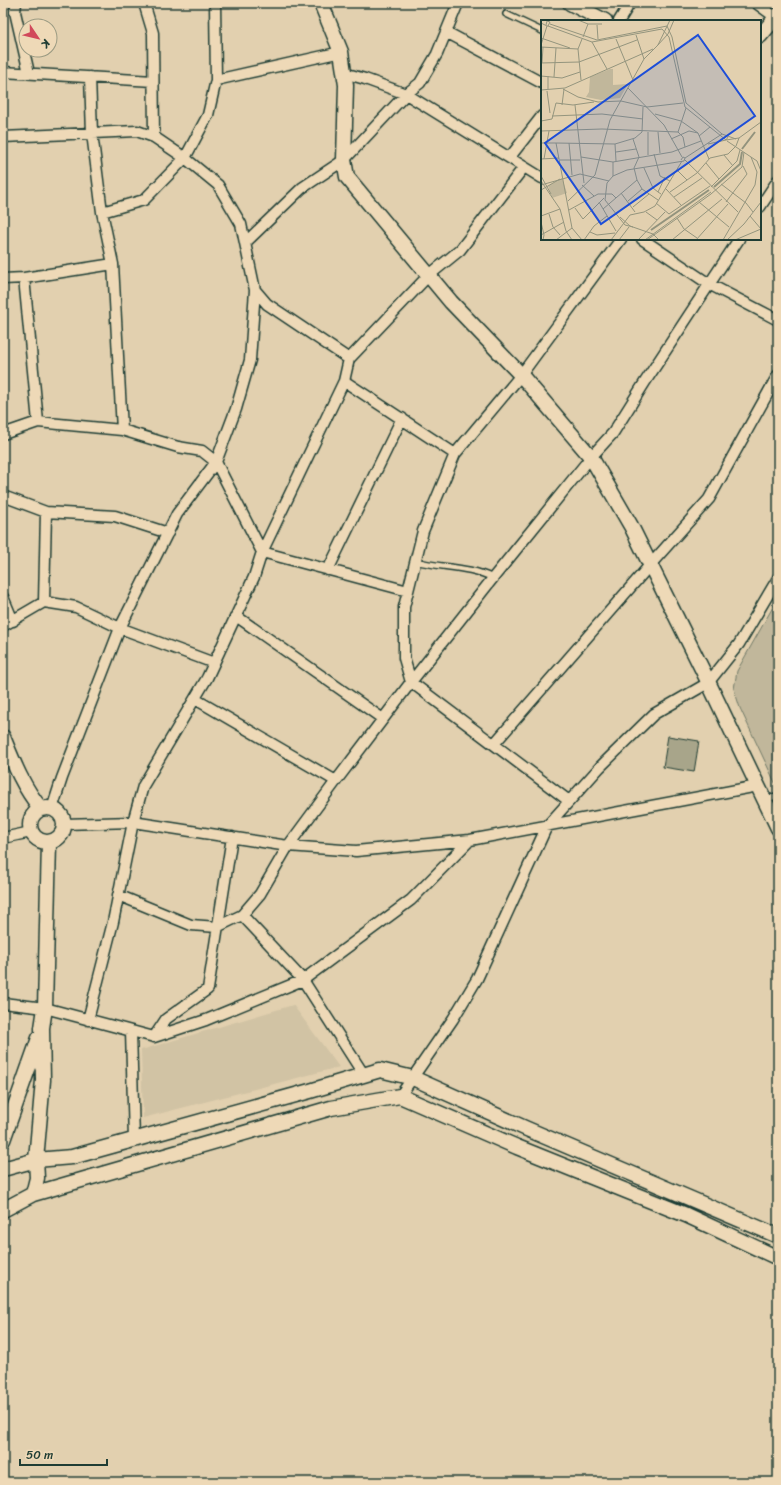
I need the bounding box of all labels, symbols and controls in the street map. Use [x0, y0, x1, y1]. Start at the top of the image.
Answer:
north arrow [18, 18, 58, 58]
inset map [541, 20, 761, 240]
text: K [35, 34, 56, 53]
scale bar [20, 1441, 107, 1467]
text: 50 m [26, 1444, 53, 1466]

